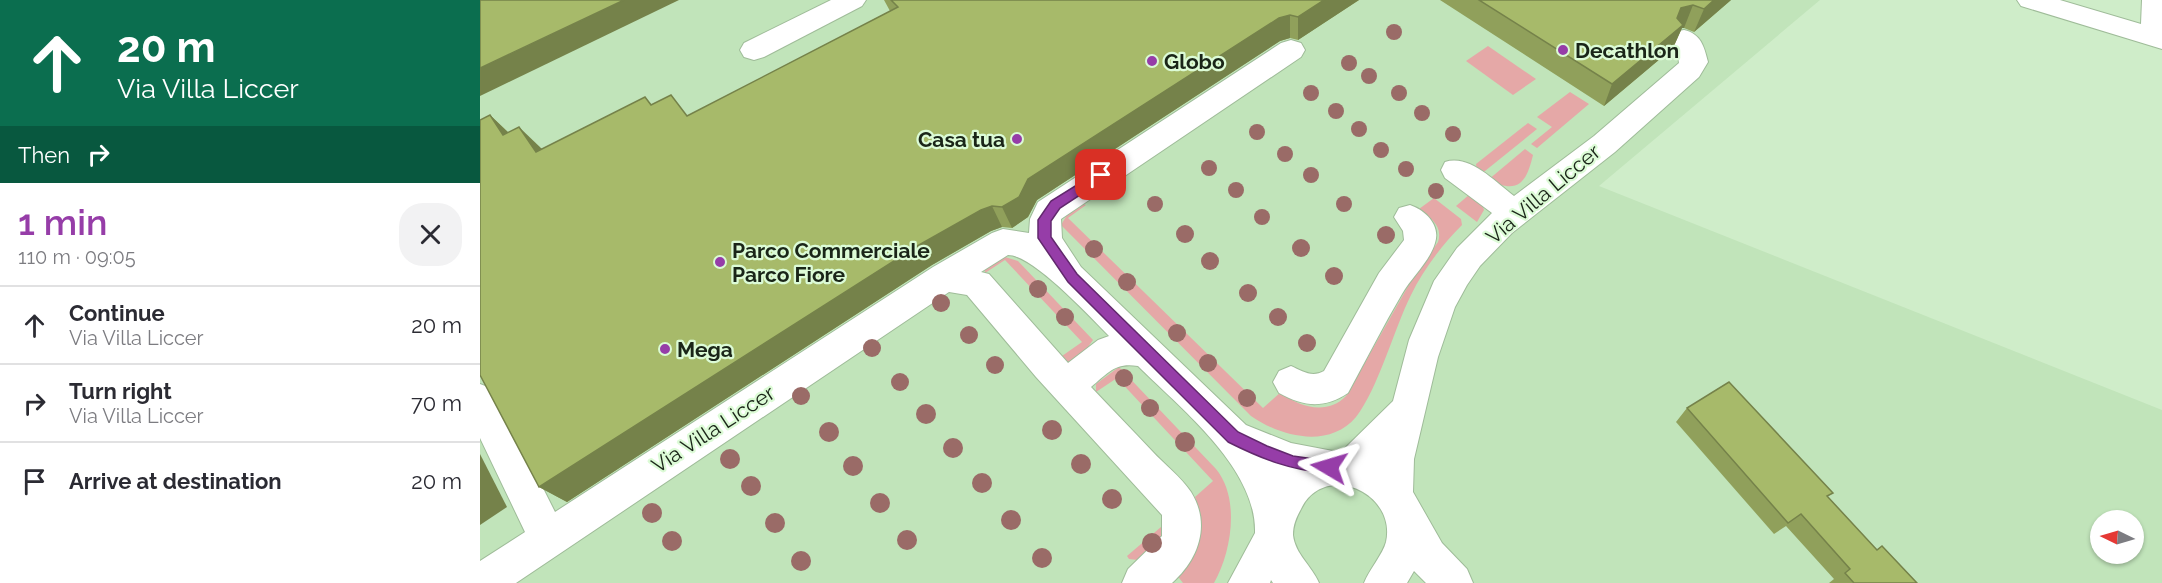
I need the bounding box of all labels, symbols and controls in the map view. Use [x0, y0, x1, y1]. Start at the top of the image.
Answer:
text: 20 m [117, 23, 216, 72]
icon: ahead [18, 24, 96, 102]
place label: Decathlon [1575, 38, 1679, 63]
marker: Decathlon [1556, 43, 1570, 57]
place label: Globo [1164, 49, 1225, 74]
marker: Globo [1145, 54, 1159, 68]
text: Via Villa Liccer [117, 73, 299, 104]
place label: Casa tua [918, 127, 1005, 152]
marker: Casa tua [1010, 132, 1024, 146]
icon: right [82, 138, 115, 171]
street label: Via Villa Liccer [1481, 139, 1606, 249]
text: Then [18, 142, 70, 168]
pin [1075, 149, 1126, 200]
icon: arrive [1084, 158, 1117, 191]
text: 1 min [18, 201, 107, 243]
button: close [399, 203, 462, 266]
place label: Parco Commerciale Parco Fiore [732, 238, 930, 287]
text: 110 m · 09:05 [18, 245, 136, 269]
marker: Parco Commerciale Parco Fiore [713, 255, 727, 269]
text: Continue [69, 300, 165, 326]
icon: ahead [18, 309, 51, 342]
text: 20 m [411, 312, 462, 338]
text: Via Villa Liccer [69, 326, 204, 350]
place label: Mega [677, 337, 733, 362]
marker: Mega [658, 342, 672, 356]
text: Turn right [69, 378, 172, 404]
street label: Via Villa Liccer [647, 380, 780, 478]
icon: right [18, 387, 51, 420]
text: 70 m [411, 390, 462, 416]
text: Via Villa Liccer [69, 404, 204, 428]
position arrow [1297, 435, 1361, 499]
icon: arrive [18, 465, 51, 498]
text: Arrive at destination [69, 468, 282, 494]
text: 20 m [411, 468, 462, 494]
north arrow [2090, 510, 2144, 564]
map controls [2090, 510, 2144, 564]

